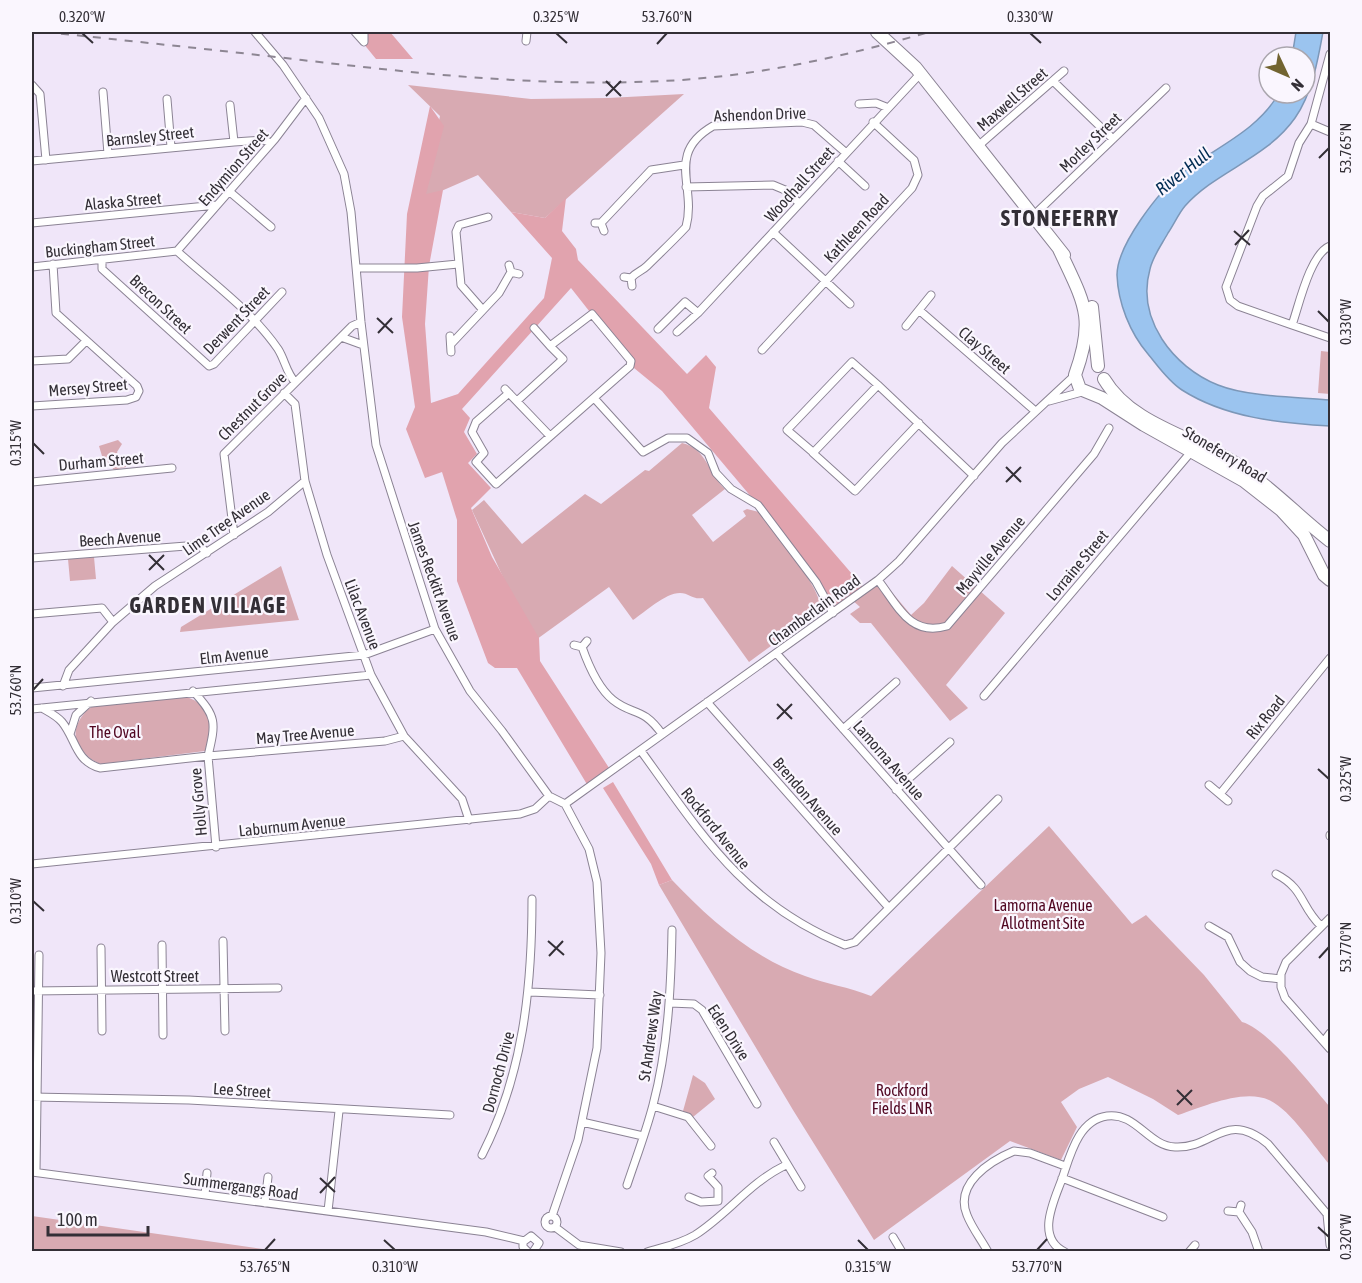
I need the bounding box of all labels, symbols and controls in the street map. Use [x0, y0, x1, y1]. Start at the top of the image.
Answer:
text: 0.320°W [59, 8, 105, 25]
text: 0.325°W [533, 8, 579, 25]
text: 53.760°N [642, 8, 692, 25]
text: 0.330°W [1007, 8, 1053, 25]
north arrow [1257, 45, 1317, 105]
street label: Maxwell Street [973, 63, 1051, 134]
text: N [1288, 76, 1308, 95]
street label: Ashendon Drive [714, 103, 806, 125]
street label: Morley Street [1056, 108, 1125, 176]
street label: Barnsley Street [105, 122, 195, 151]
text: 53.765°N [1337, 123, 1354, 173]
street label: Endymion Street [195, 124, 272, 210]
street label: Woodhall Street [761, 142, 838, 225]
water label: River Hull [1151, 143, 1215, 199]
street label: Alaska Street [84, 189, 162, 213]
street label: Kathleen Road [820, 190, 892, 266]
district label: STONEFERRY [1001, 205, 1119, 231]
street label: Buckingham Street [44, 231, 156, 262]
street label: Brecon Street [126, 271, 196, 337]
street label: Derwent Street [199, 282, 273, 358]
text: 0.330°W [1337, 299, 1354, 345]
street label: Clay Street [955, 323, 1015, 378]
street label: Chestnut Grove [214, 368, 290, 444]
street label: Mersey Street [48, 375, 129, 400]
text: 0.315°W [7, 420, 24, 466]
street label: Stoneferry Road [1179, 422, 1270, 487]
street label: Durham Street [58, 448, 145, 474]
street label: Lime Tree Avenue [179, 485, 273, 559]
street label: Mayville Avenue [952, 512, 1029, 599]
street label: James Reckitt Avenue [405, 519, 465, 643]
street label: Beech Avenue [78, 526, 162, 550]
street label: Lorraine Street [1042, 526, 1112, 604]
street label: Chamberlain Road [764, 571, 864, 649]
street label: Lilac Avenue [341, 576, 385, 652]
district label: GARDEN VILLAGE [129, 592, 287, 618]
street label: Elm Avenue [199, 642, 269, 668]
text: 53.760°N [7, 665, 24, 715]
street label: Rix Road [1242, 692, 1288, 742]
street label: Lamorna Avenue [850, 717, 928, 803]
street label: May Tree Avenue [255, 721, 355, 748]
park label: The Oval [89, 723, 141, 741]
street label: Brendon Avenue [769, 754, 847, 838]
text: 0.325°W [1337, 756, 1354, 802]
street label: Holly Grove [186, 767, 211, 837]
street label: Rockford Avenue [678, 784, 754, 872]
street label: Laburnum Avenue [238, 810, 346, 840]
text: 0.310°W [7, 878, 24, 924]
park label: Lamorna Avenue Allotment Site [993, 896, 1093, 932]
text: 53.770°N [1337, 922, 1354, 972]
street label: Westcott Street [111, 967, 200, 985]
street label: St Andrews Way [635, 989, 666, 1082]
street label: Eden Drive [704, 1001, 754, 1063]
street label: Dornoch Drive [479, 1029, 517, 1115]
street label: Lee Street [212, 1079, 272, 1101]
park label: Rockford Fields LNR [872, 1081, 932, 1117]
street label: Summergangs Road [182, 1169, 300, 1204]
scale bar [48, 1199, 148, 1237]
text: 100 m [57, 1209, 98, 1230]
text: 0.320°W [1337, 1214, 1354, 1260]
text: 53.765°N [240, 1258, 290, 1275]
text: 0.310°W [372, 1258, 418, 1275]
text: 0.315°W [845, 1258, 891, 1275]
text: 53.770°N [1012, 1258, 1062, 1275]

